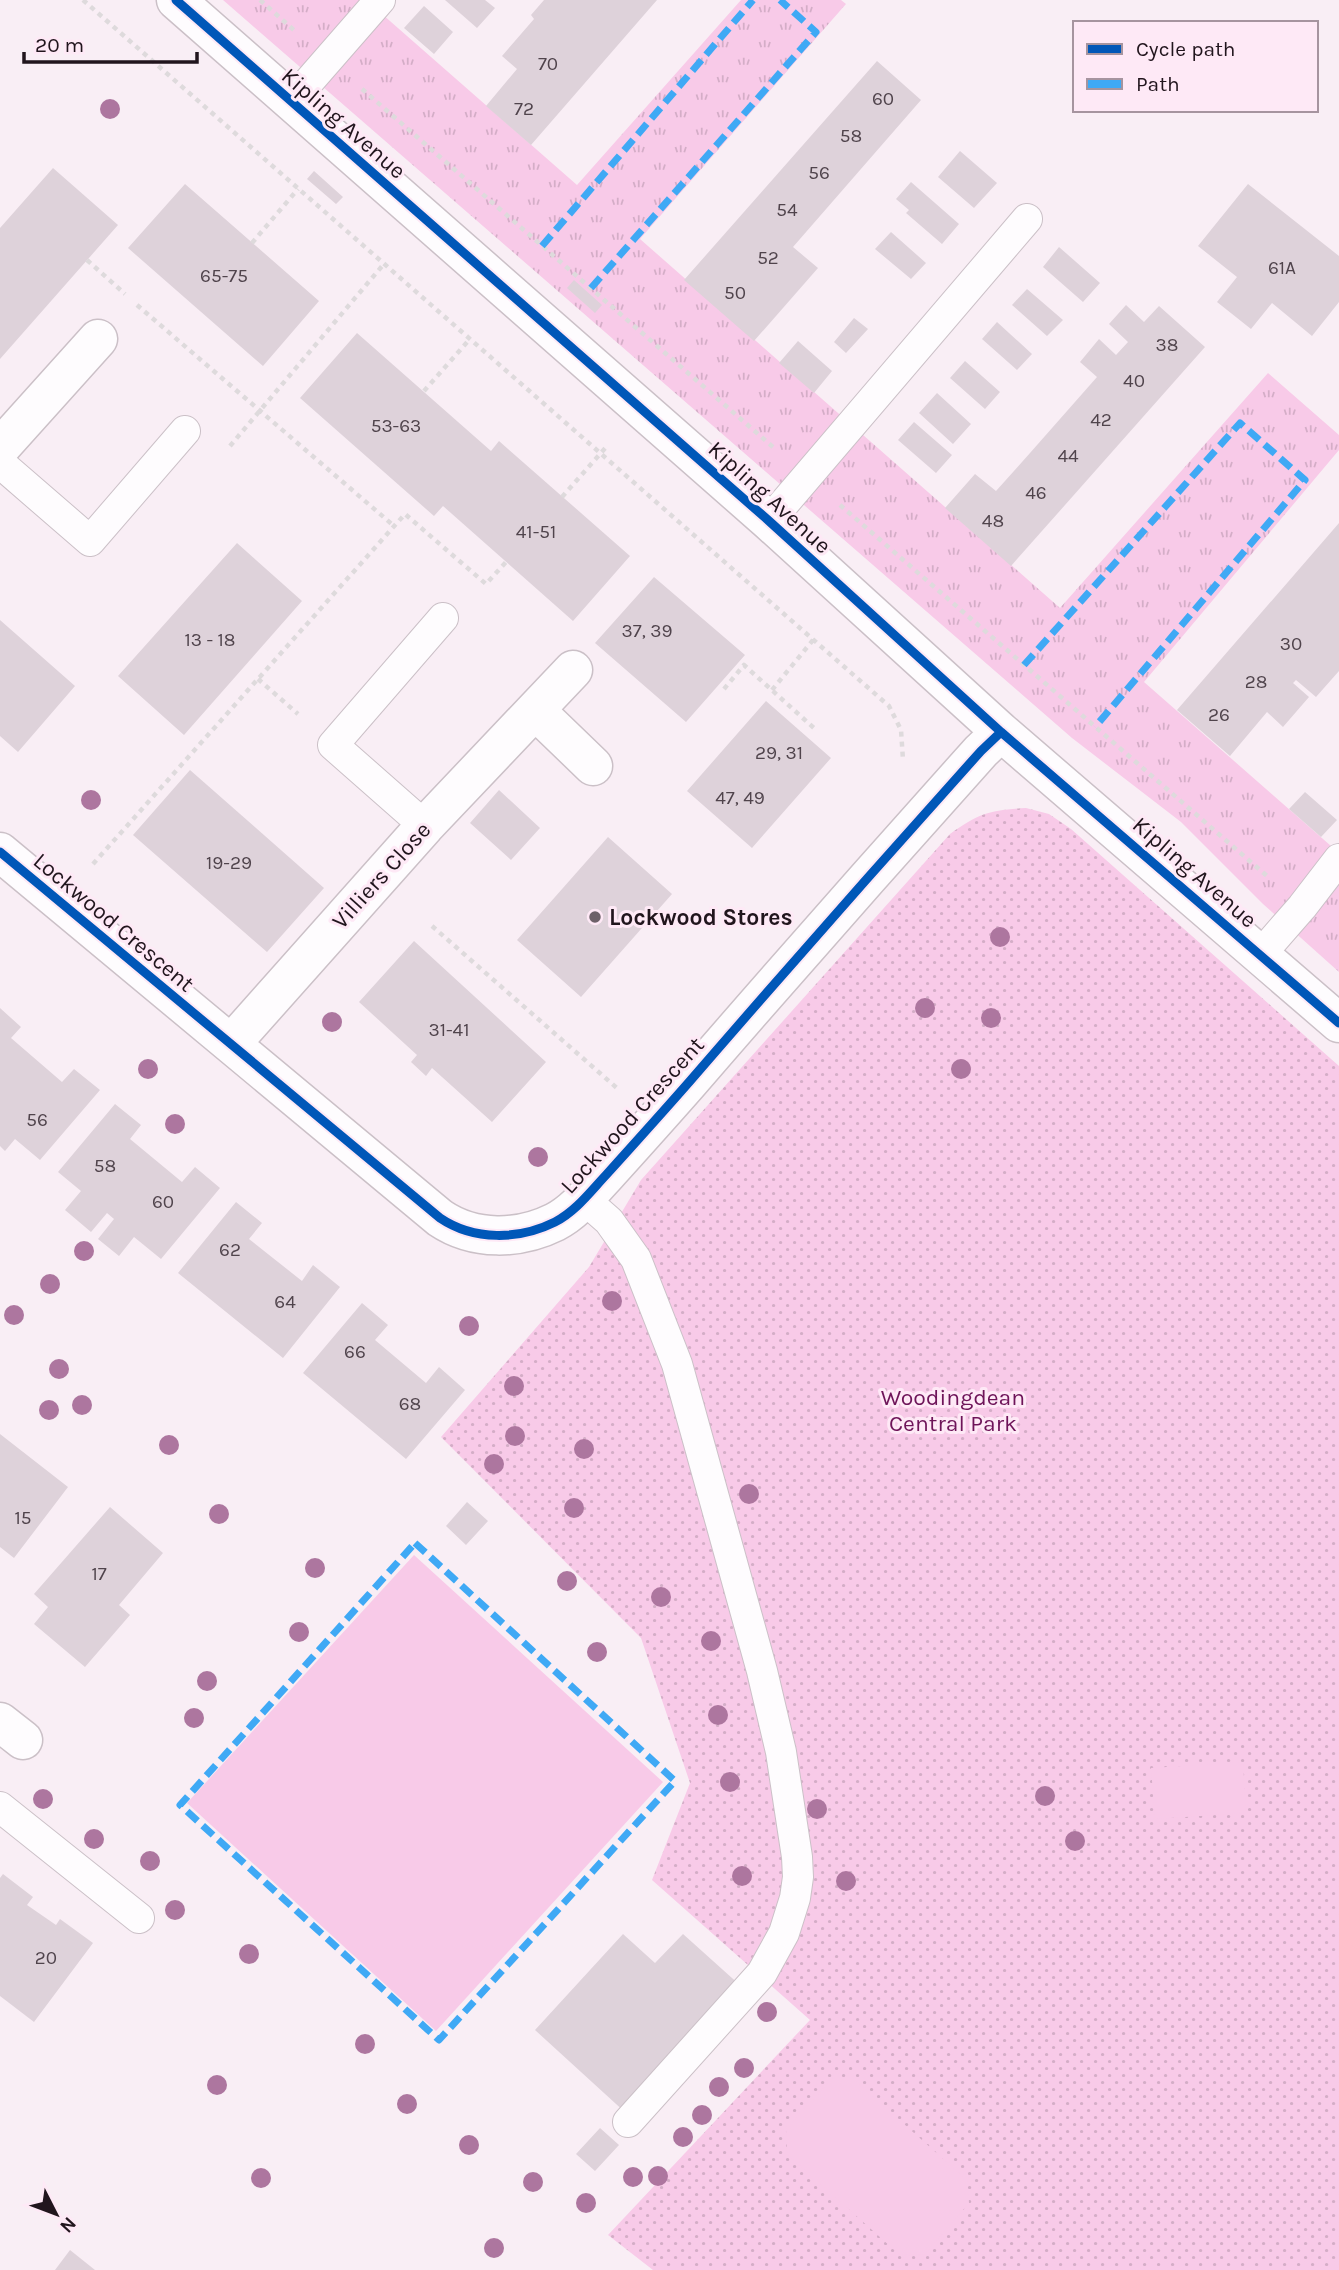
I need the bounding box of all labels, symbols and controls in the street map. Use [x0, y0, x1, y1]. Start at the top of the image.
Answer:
scale bar [24, 21, 198, 65]
legend [1073, 21, 1318, 112]
text: 20 m [35, 33, 84, 57]
text: Cycle path [1136, 37, 1236, 61]
house number: 70 [538, 53, 558, 75]
street label: Kipling Avenue [276, 62, 411, 185]
text: Path [1136, 72, 1180, 96]
house number: 60 [872, 88, 894, 110]
house number: 72 [514, 98, 534, 120]
house number: 58 [840, 125, 862, 147]
house number: 56 [808, 162, 830, 184]
house number: 54 [776, 199, 798, 221]
house number: 52 [757, 247, 779, 269]
house number: 61A [1268, 257, 1296, 279]
house number: 65-75 [200, 265, 248, 287]
house number: 50 [724, 282, 746, 304]
house number: 38 [1156, 334, 1178, 356]
house number: 40 [1123, 370, 1145, 392]
house number: 42 [1090, 409, 1112, 431]
house number: 53-63 [371, 415, 421, 437]
street label: Kipling Avenue [703, 435, 837, 559]
house number: 44 [1057, 445, 1079, 467]
house number: 46 [1025, 482, 1047, 504]
house number: 48 [982, 510, 1004, 532]
house number: 41-51 [516, 521, 556, 543]
house number: 37, 39 [622, 620, 672, 642]
house number: 13 - 18 [184, 629, 236, 651]
house number: 30 [1280, 633, 1302, 655]
house number: 28 [1245, 671, 1267, 693]
house number: 26 [1208, 704, 1230, 726]
house number: 29, 31 [755, 742, 803, 764]
house number: 47, 49 [715, 787, 765, 809]
street label: Kipling Avenue [1127, 811, 1262, 934]
street label: Villiers Close [326, 816, 436, 934]
street label: Lockwood Crescent [28, 847, 200, 998]
house number: 19-29 [206, 852, 252, 874]
place label: Lockwood Stores [609, 904, 793, 931]
marker: Lockwood Stores [587, 909, 603, 925]
house number: 31-41 [428, 1019, 470, 1041]
street label: Lockwood Crescent [555, 1031, 710, 1199]
house number: 56 [26, 1109, 48, 1131]
house number: 58 [94, 1155, 116, 1177]
house number: 60 [152, 1191, 174, 1213]
house number: 62 [219, 1239, 241, 1261]
house number: 64 [274, 1291, 296, 1313]
house number: 66 [344, 1341, 366, 1363]
park label: Woodingdean Central Park [881, 1384, 1025, 1437]
house number: 68 [399, 1393, 421, 1415]
house number: 15 [14, 1507, 32, 1529]
house number: 17 [91, 1563, 107, 1585]
house number: 20 [35, 1947, 57, 1969]
north arrow [21, 2179, 91, 2249]
text: N [55, 2212, 81, 2237]

